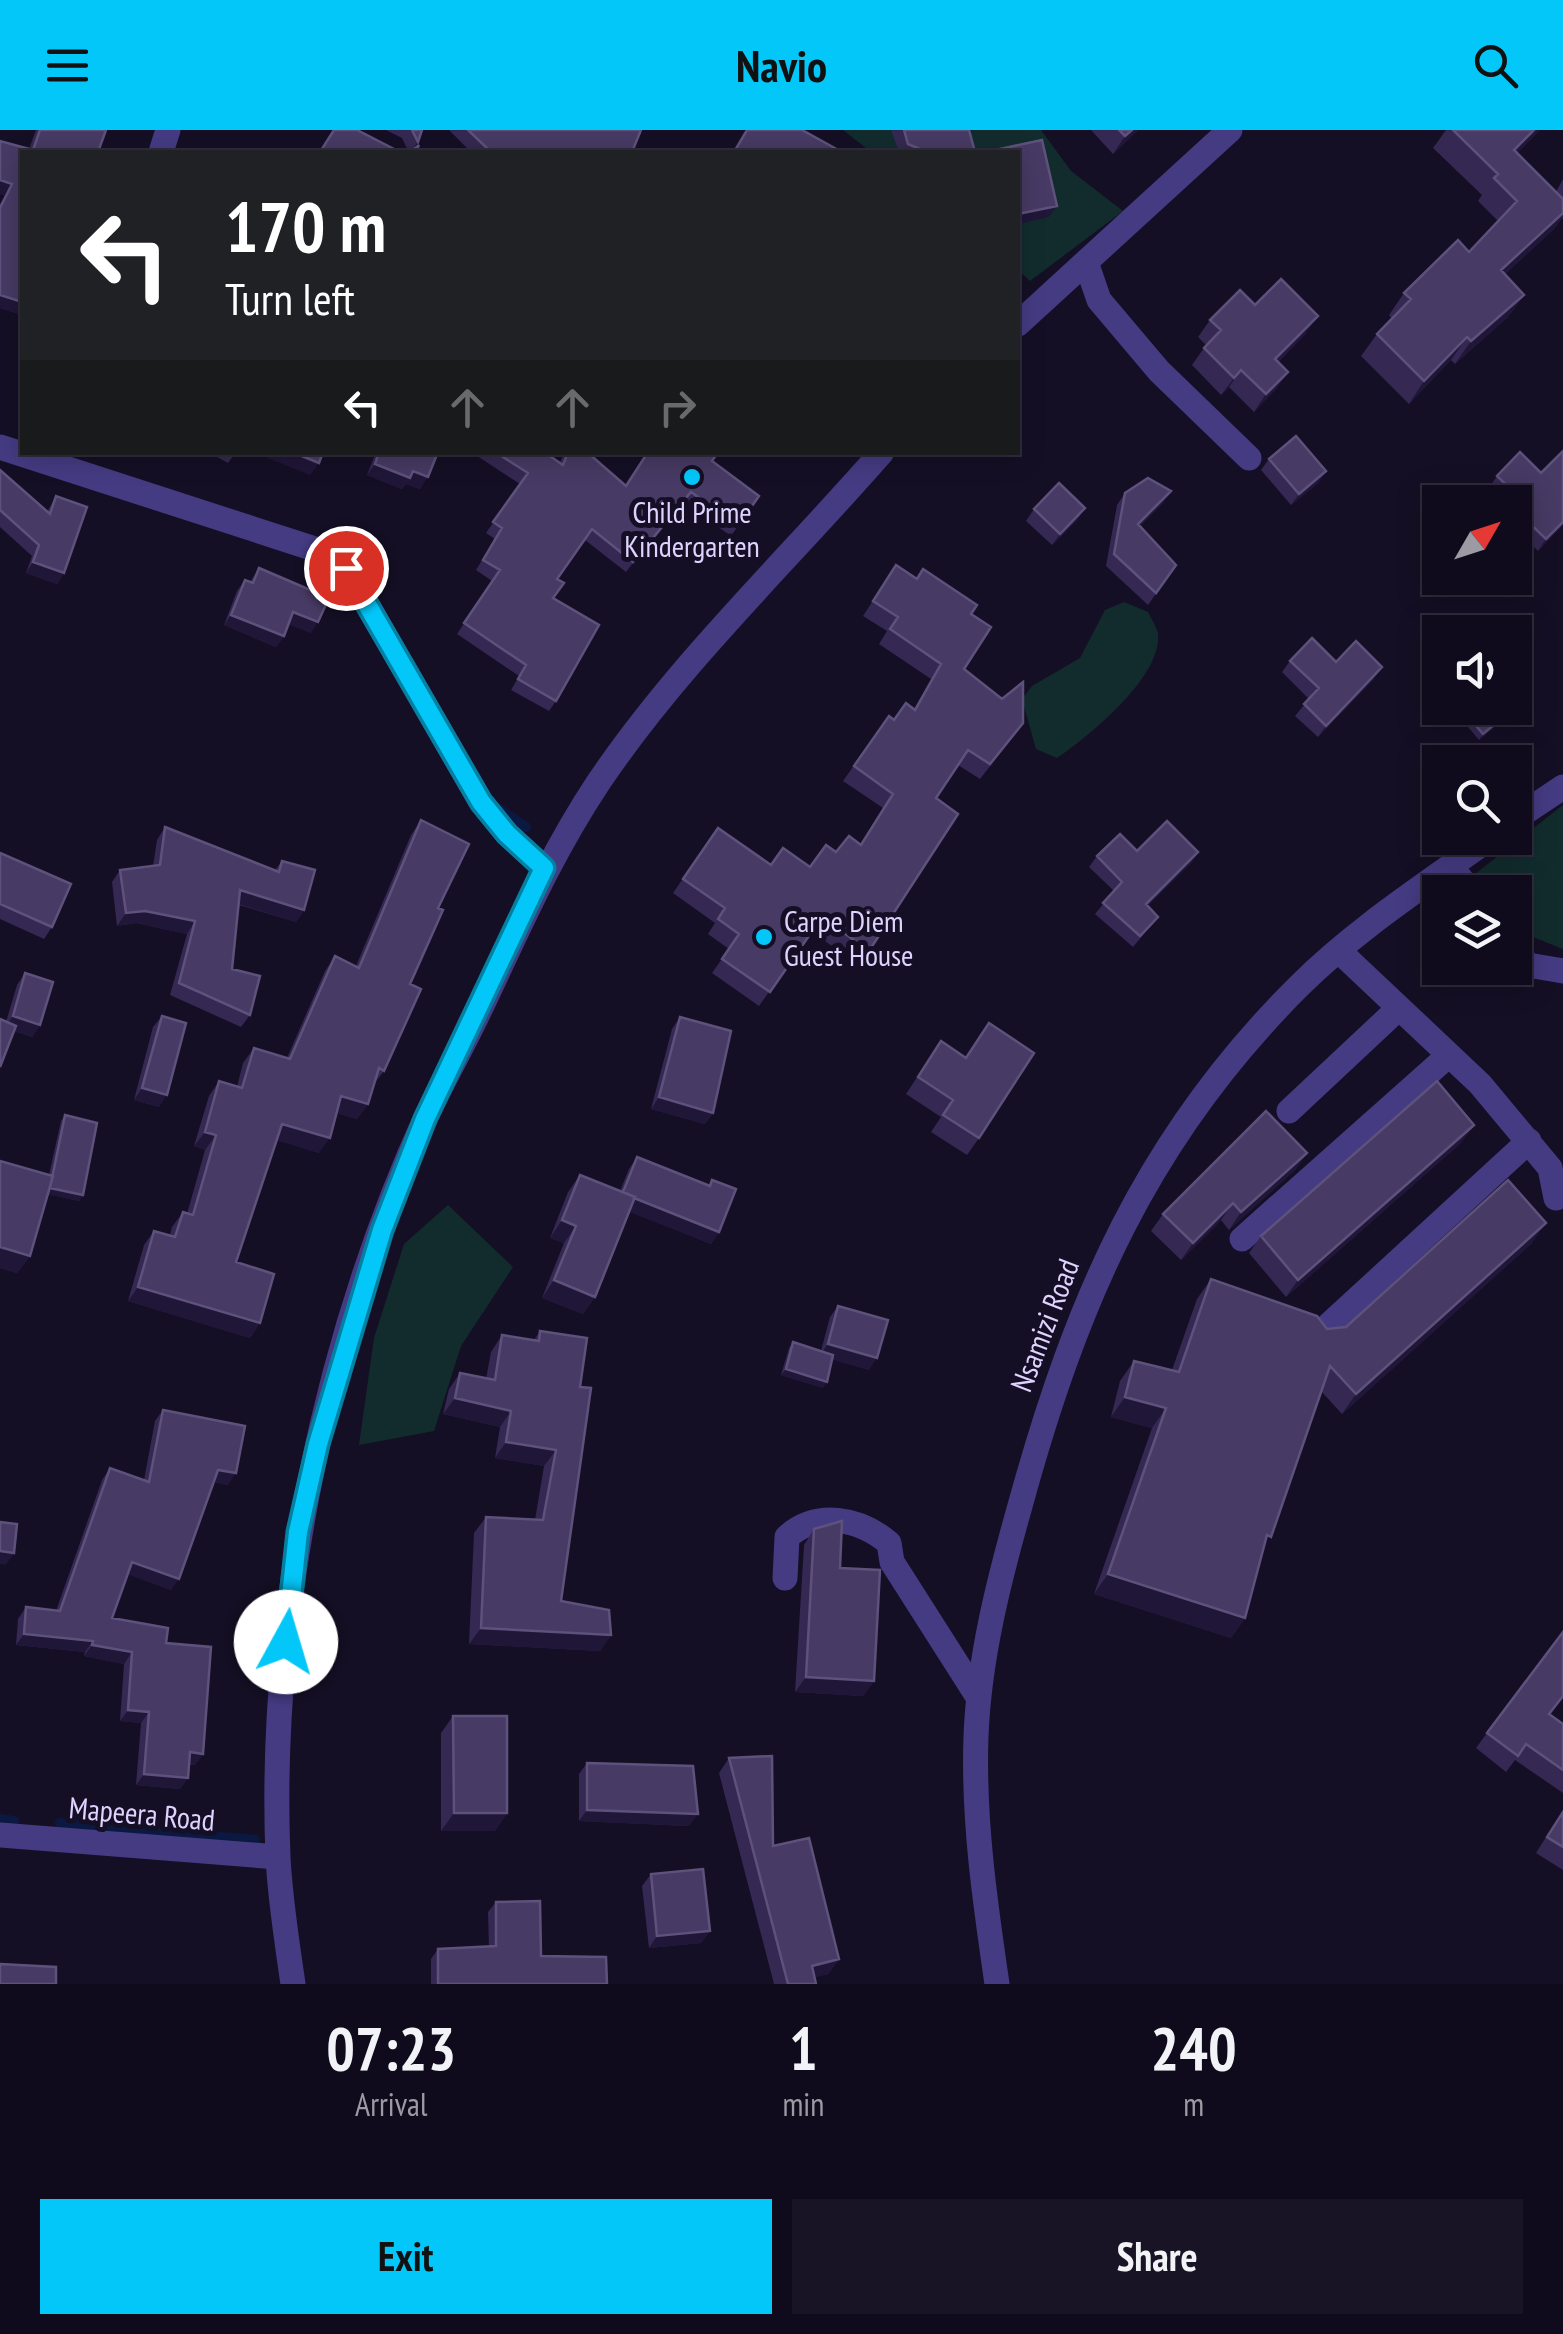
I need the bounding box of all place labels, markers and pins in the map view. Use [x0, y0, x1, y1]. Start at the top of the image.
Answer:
marker: Child Prime Kindergarten [681, 466, 703, 488]
place label: Child Prime Kindergarten [624, 492, 760, 565]
pin [304, 526, 389, 611]
place label: Carpe Diem Guest House [784, 901, 914, 974]
marker: Carpe Diem Guest House [753, 926, 775, 948]

